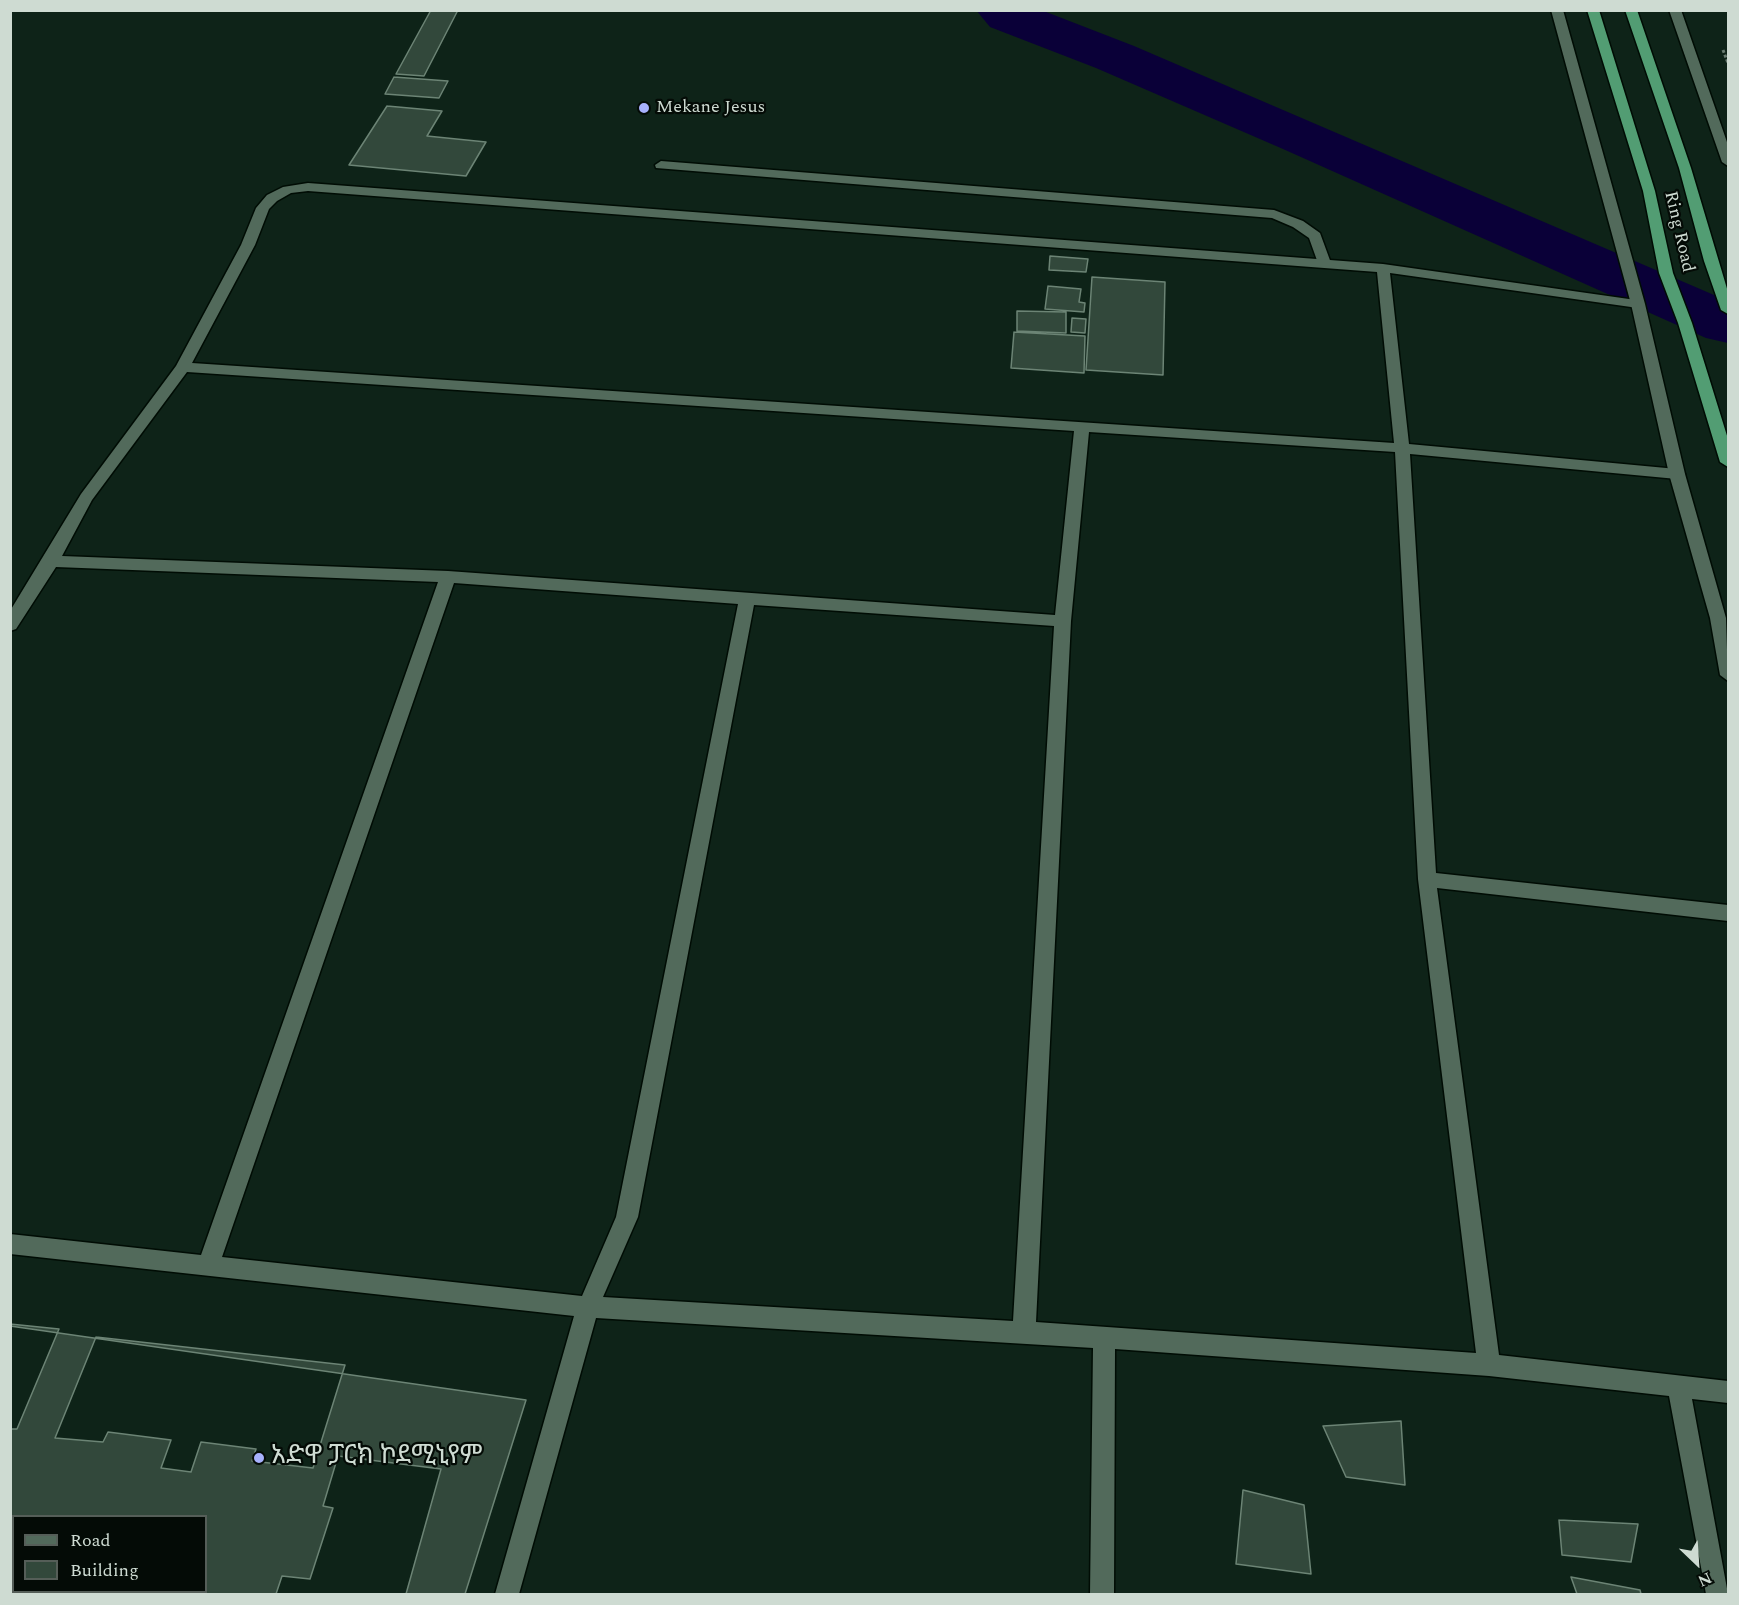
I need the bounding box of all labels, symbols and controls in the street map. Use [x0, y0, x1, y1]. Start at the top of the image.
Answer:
place label: Mekane Jesus [656, 97, 765, 119]
marker: Mekane Jesus [637, 101, 651, 115]
street label: Ring Road [1658, 189, 1698, 275]
place label: አድዋ ፓርክ ኮደሚኒየም [271, 1442, 482, 1474]
marker: አድዋ ፓርክ ኮደሚኒየም [252, 1451, 266, 1465]
legend [12, 1515, 207, 1593]
text: Road [70, 1527, 111, 1554]
north arrow [1667, 1533, 1727, 1593]
text: Building [70, 1557, 139, 1584]
text: N [1694, 1566, 1716, 1593]

